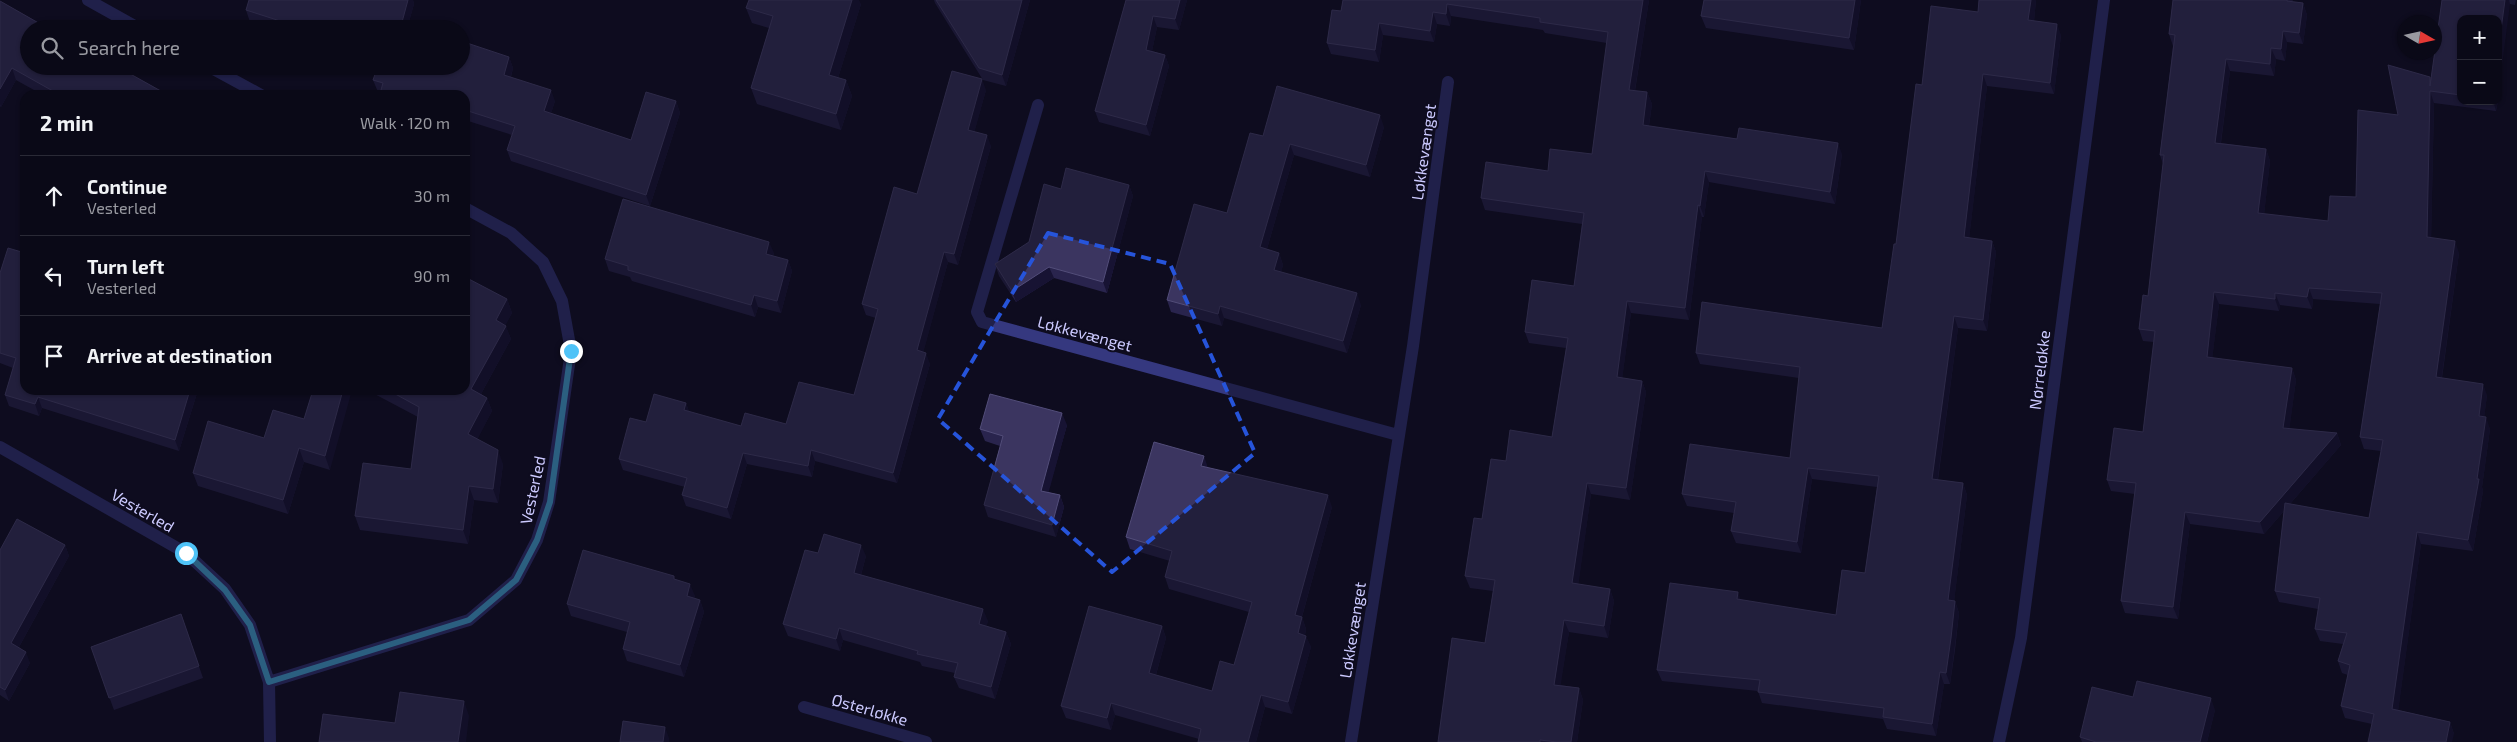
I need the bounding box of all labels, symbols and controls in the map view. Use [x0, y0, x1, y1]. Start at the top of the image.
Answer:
north arrow [2397, 15, 2442, 60]
map controls [2457, 15, 2502, 105]
button: + [2457, 15, 2502, 60]
search box [20, 20, 470, 75]
icon: search [38, 34, 66, 62]
text: Search here [78, 36, 180, 59]
button: − [2457, 60, 2502, 105]
street label: Løkkevænget [1407, 103, 1439, 201]
text: 2 min [40, 110, 94, 135]
text: Walk · 120 m [360, 113, 450, 132]
text: Continue [87, 175, 167, 198]
icon: ahead [40, 182, 68, 210]
text: 30 m [414, 186, 450, 205]
text: Vesterled [87, 198, 156, 217]
text: Turn left [87, 255, 164, 278]
icon: left [40, 262, 68, 290]
text: 90 m [414, 266, 450, 285]
text: Vesterled [87, 278, 156, 297]
street label: Løkkevænget [1036, 311, 1134, 355]
street label: Nørreløkke [2025, 329, 2053, 411]
route end [560, 340, 583, 363]
icon: arrive [40, 342, 68, 370]
text: Arrive at destination [87, 344, 272, 367]
street label: Vesterled [515, 454, 549, 526]
street label: Vesterled [108, 484, 178, 536]
route start [175, 542, 198, 565]
street label: Løkkevænget [1335, 581, 1369, 679]
street label: Østerløkke [830, 689, 910, 729]

